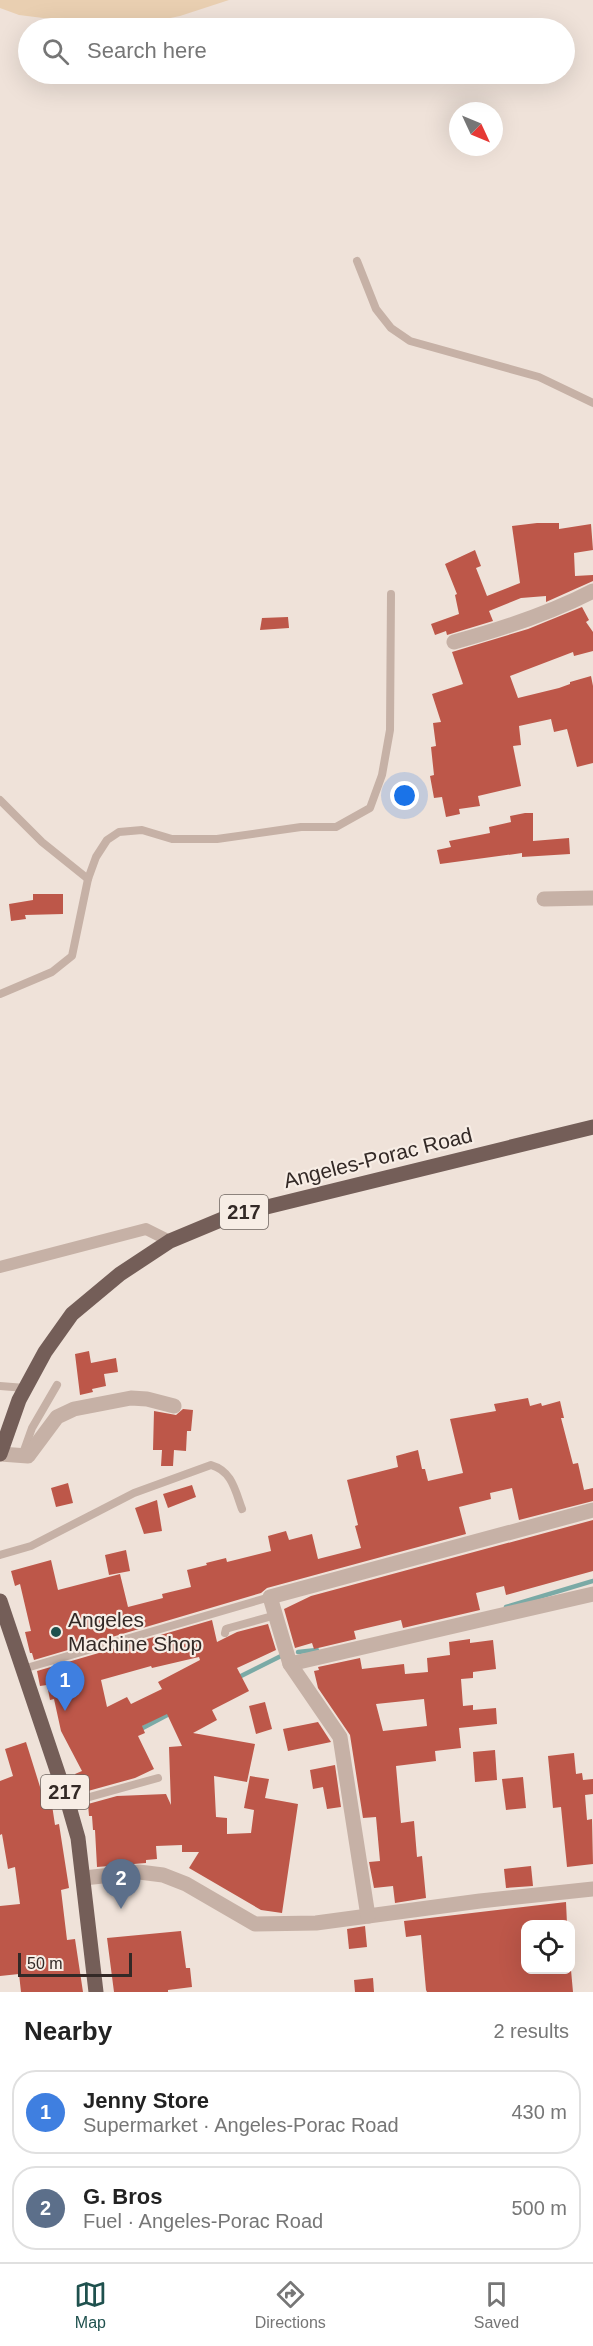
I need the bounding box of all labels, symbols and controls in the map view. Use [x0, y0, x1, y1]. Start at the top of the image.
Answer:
search box [18, 18, 575, 84]
icon: search [39, 35, 72, 68]
text: Search here [87, 38, 207, 63]
north arrow [449, 102, 503, 156]
your location [390, 781, 419, 810]
street label: Angeles-Porac Road [281, 1123, 475, 1192]
road number: 217 [220, 1195, 268, 1229]
place label: Angeles Machine Shop [68, 1608, 202, 1655]
marker: Angeles Machine Shop [49, 1625, 63, 1639]
pin: 1 [46, 1662, 84, 1711]
road number: 217 [41, 1775, 89, 1809]
pin: 2 [102, 1860, 140, 1909]
map controls [521, 1920, 575, 1974]
button: locate [521, 1920, 575, 1974]
scale bar [18, 1950, 132, 1978]
text: 50 m [27, 1955, 63, 1972]
text: Nearby [24, 2016, 112, 2046]
text: 2 results [493, 2020, 569, 2042]
text: Jenny Store [83, 2088, 209, 2113]
text: 1 [40, 2101, 51, 2123]
text: 430 m [511, 2101, 567, 2123]
text: Supermarket · Angeles-Porac Road [83, 2114, 399, 2136]
text: G. Bros [83, 2184, 162, 2209]
text: 2 [40, 2197, 51, 2219]
text: 500 m [511, 2197, 567, 2219]
text: Fuel · Angeles-Porac Road [83, 2210, 323, 2232]
tab: Map [74, 2278, 107, 2332]
tab: Directions [255, 2278, 326, 2332]
tab: Saved [474, 2278, 519, 2332]

